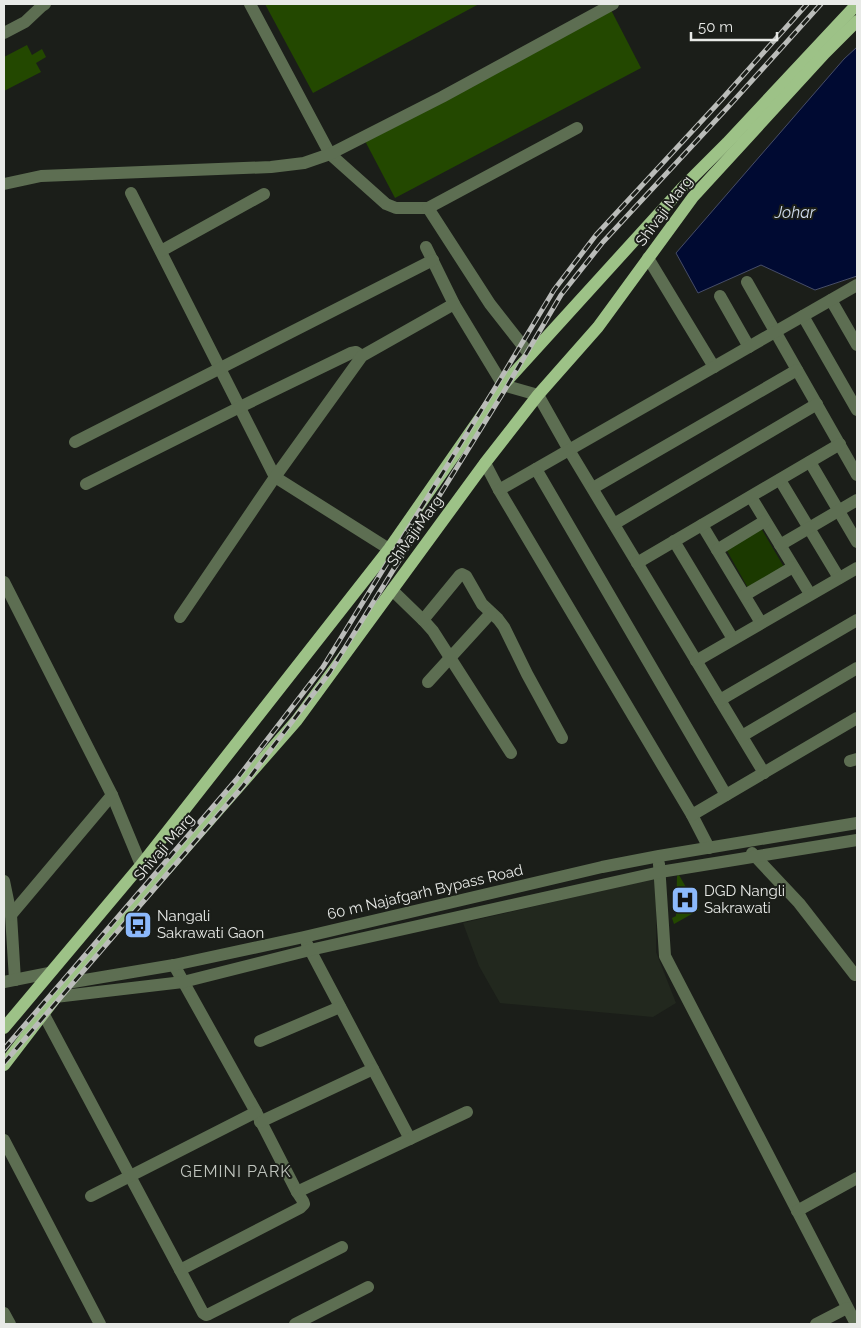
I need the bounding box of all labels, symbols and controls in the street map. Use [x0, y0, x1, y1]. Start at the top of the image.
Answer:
scale bar [691, 10, 777, 42]
text: 50 m [698, 18, 733, 36]
street label: Shivaji Marg [632, 172, 696, 250]
water label: Johar [774, 203, 816, 222]
street label: Shivaji Marg [383, 492, 447, 570]
street label: Shivaji Marg [130, 810, 198, 884]
street label: 60 m Najafgarh Bypass Road [325, 861, 525, 923]
place label: DGD Nangli Sakrawati [704, 882, 785, 917]
hospital icon: DGD Nangli Sakrawati [670, 885, 700, 915]
place label: Nangali Sakrawati Gaon [157, 907, 264, 942]
bus stop icon: Nangali Sakrawati Gaon [123, 910, 153, 940]
district label: GEMINI PARK [180, 1162, 292, 1181]

